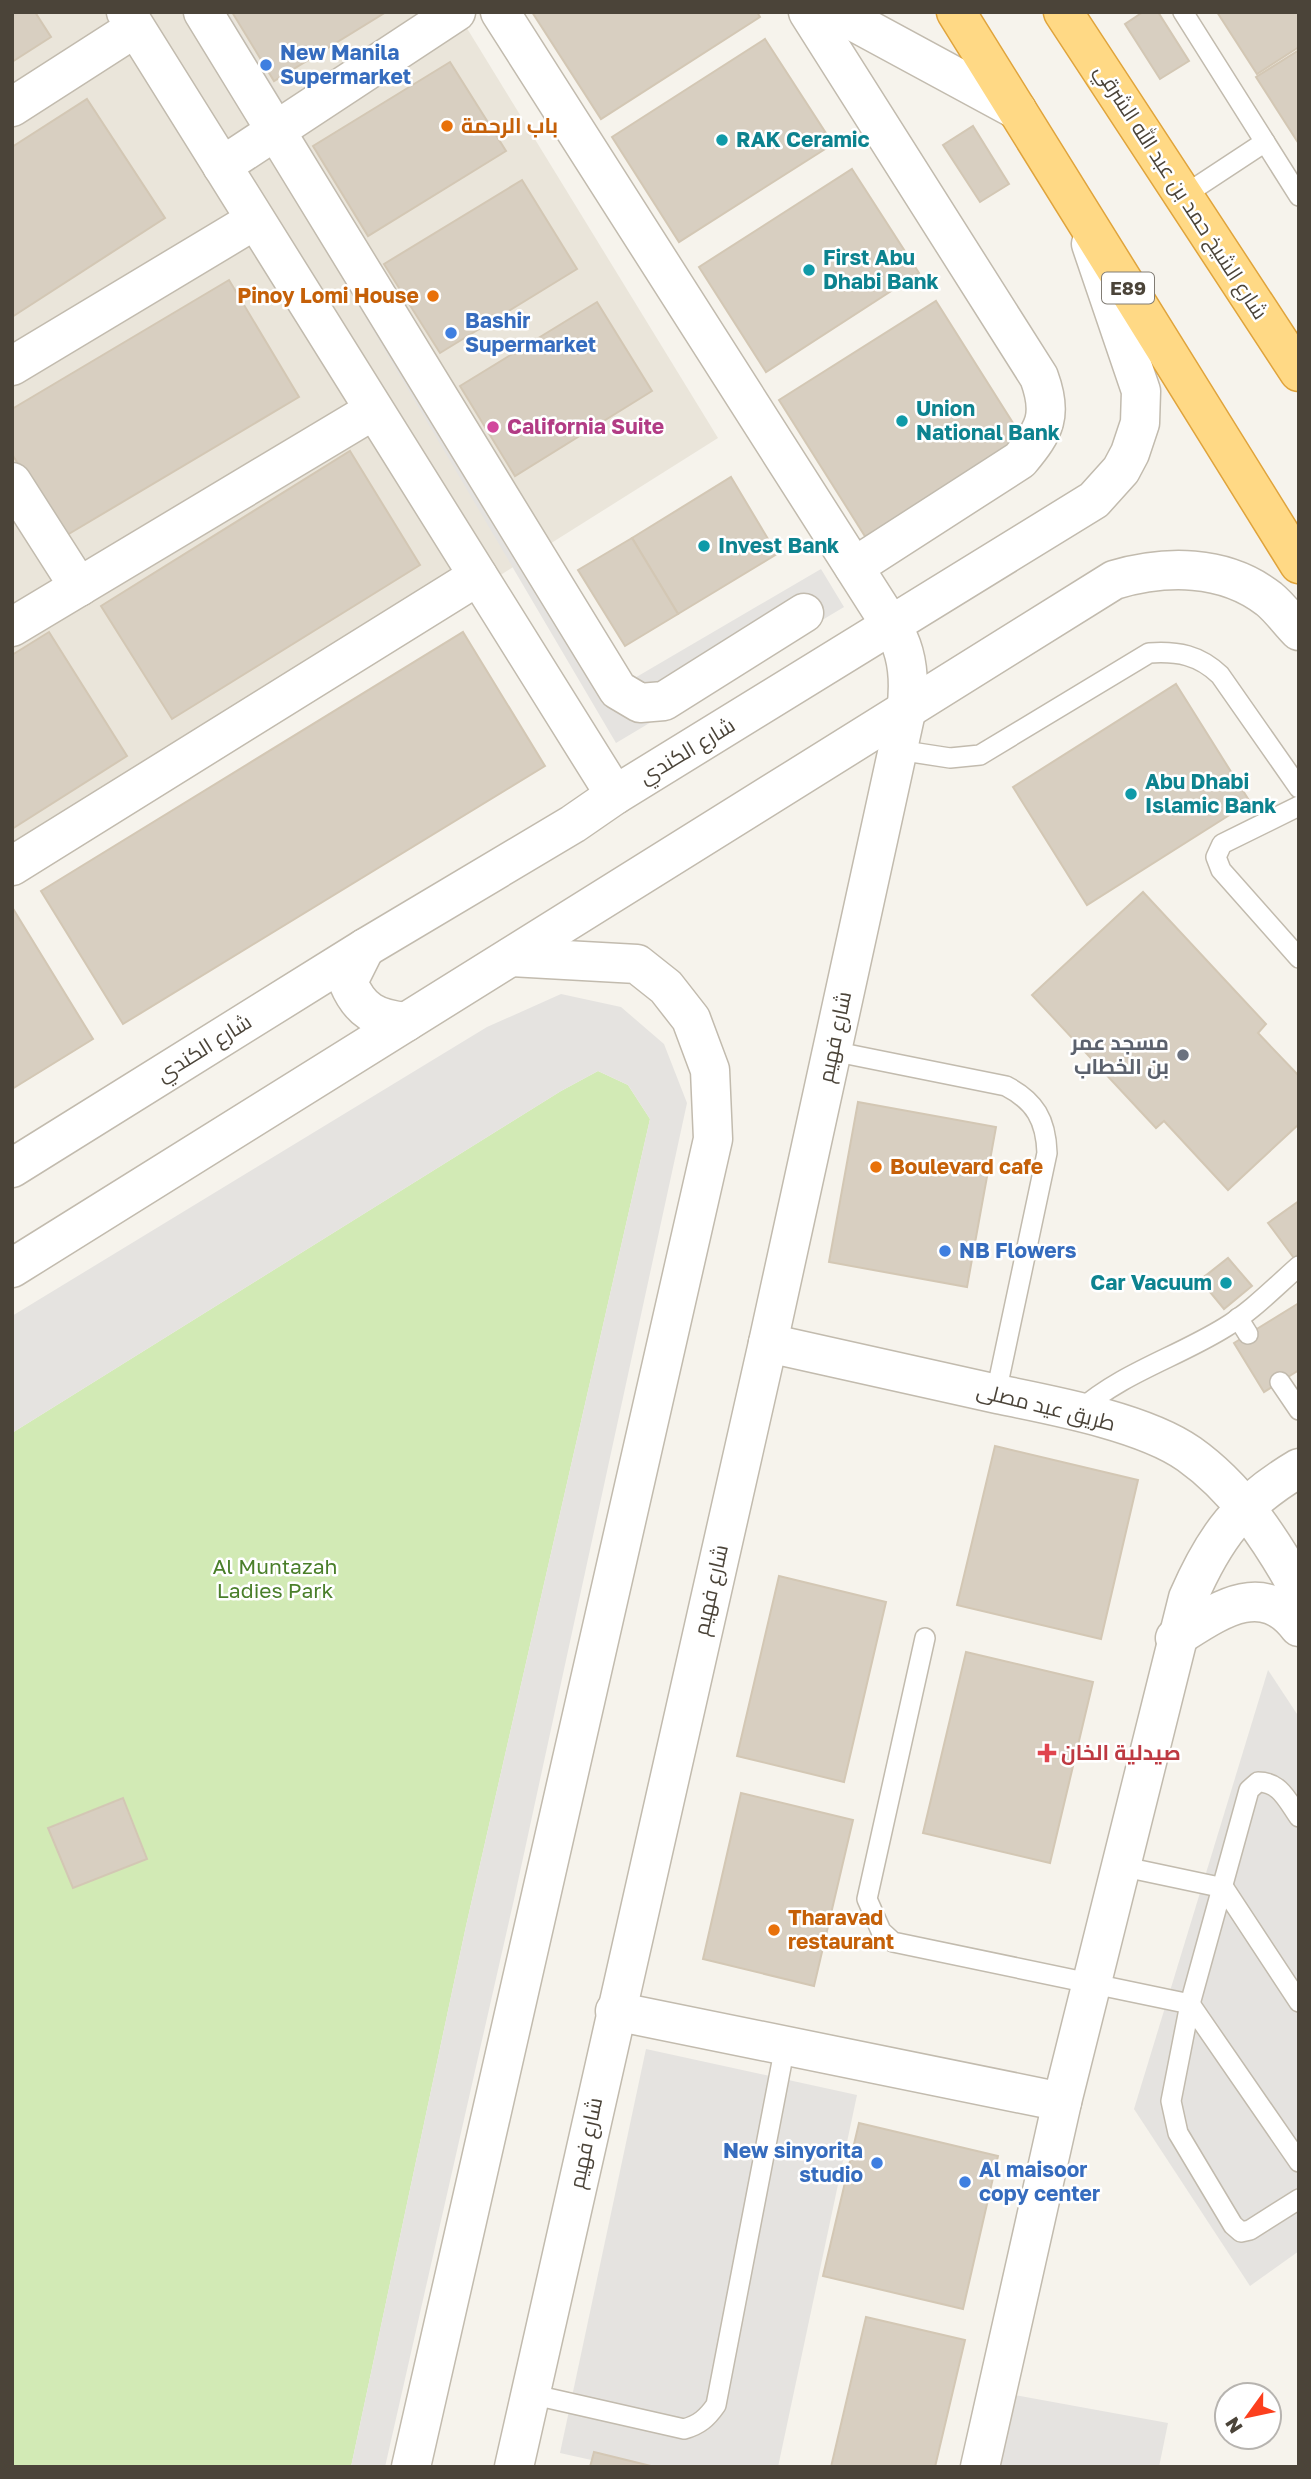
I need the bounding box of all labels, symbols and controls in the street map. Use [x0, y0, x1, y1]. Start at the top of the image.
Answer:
place label: New Manila Supermarket [280, 39, 411, 89]
marker: New Manila Supermarket [258, 57, 274, 73]
street label: شارع الشيخ حمد بن عبد الله الشرقي [1086, 59, 1274, 326]
place label: باب الرحمة [461, 112, 558, 138]
marker: باب الرحمة [439, 118, 455, 134]
place label: RAK Ceramic [736, 126, 870, 152]
marker: RAK Ceramic [714, 132, 730, 148]
place label: First Abu Dhabi Bank [823, 244, 939, 294]
marker: First Abu Dhabi Bank [801, 262, 817, 278]
road number: E89 [1102, 272, 1154, 304]
place label: Pinoy Lomi House [237, 282, 419, 308]
marker: Pinoy Lomi House [425, 288, 441, 304]
place label: Bashir Supermarket [465, 307, 596, 357]
marker: Bashir Supermarket [443, 325, 459, 341]
place label: Union National Bank [916, 395, 1060, 445]
place label: California Suite [507, 413, 664, 439]
marker: Union National Bank [894, 413, 910, 429]
marker: California Suite [485, 419, 501, 435]
place label: Invest Bank [718, 532, 839, 558]
marker: Invest Bank [696, 538, 712, 554]
street label: شارع الكندي [634, 711, 741, 792]
place label: Abu Dhabi Islamic Bank [1145, 768, 1276, 818]
marker: Abu Dhabi Islamic Bank [1123, 786, 1139, 802]
street label: شارع فهيم [812, 989, 858, 1085]
street label: شارع الكندي [151, 1008, 258, 1090]
place label: مسجد عمر بن الخطاب [1070, 1029, 1169, 1079]
marker: مسجد عمر بن الخطاب [1175, 1047, 1191, 1063]
place label: Boulevard cafe [890, 1153, 1043, 1179]
marker: Boulevard cafe [868, 1159, 884, 1175]
place label: NB Flowers [959, 1237, 1077, 1263]
marker: NB Flowers [937, 1243, 953, 1259]
place label: Car Vacuum [1090, 1269, 1212, 1295]
marker: Car Vacuum [1218, 1275, 1234, 1291]
street label: طريق عيد مصلى [974, 1376, 1118, 1437]
street label: شارع فهيم [687, 1542, 735, 1638]
park label: Al Muntazah Ladies Park [213, 1553, 337, 1603]
place label: صيدلية الخان [1061, 1739, 1181, 1765]
marker: صيدلية الخان [1039, 1745, 1055, 1761]
place label: Tharavad restaurant [788, 1904, 894, 1954]
marker: Tharavad restaurant [766, 1922, 782, 1938]
street label: شارع فهيم [563, 2095, 609, 2191]
place label: New sinyorita studio [723, 2137, 863, 2187]
marker: New sinyorita studio [869, 2155, 885, 2171]
place label: Al maisoor copy center [979, 2156, 1100, 2206]
marker: Al maisoor copy center [957, 2174, 973, 2190]
north arrow [1213, 2381, 1283, 2451]
text: N [1220, 2413, 1247, 2438]

